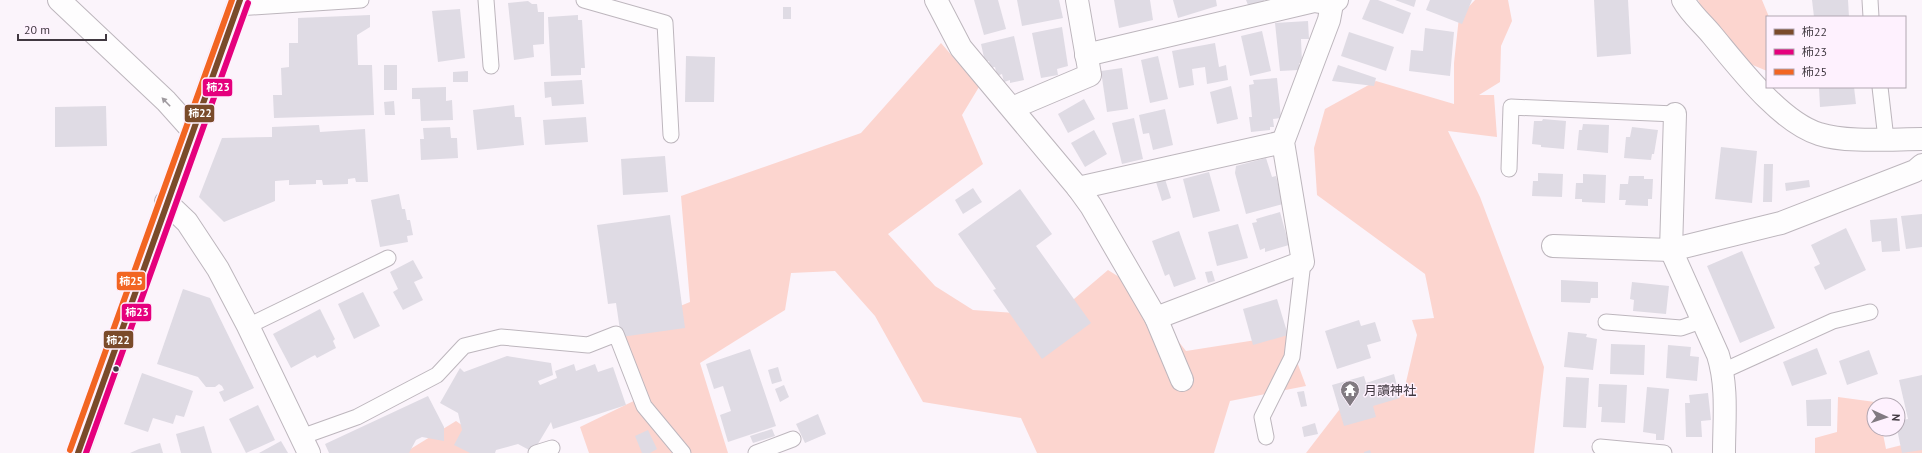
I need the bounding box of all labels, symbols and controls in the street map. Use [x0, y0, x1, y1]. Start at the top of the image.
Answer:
scale bar [18, 16, 106, 42]
legend [1766, 16, 1906, 88]
text: 20 m [24, 22, 50, 37]
text: 柿22 [1802, 24, 1827, 39]
text: 柿23 [1802, 44, 1827, 59]
text: 柿25 [1802, 64, 1827, 79]
line badge: 柿23 [202, 78, 233, 97]
text: 柿23 [206, 80, 230, 94]
one-way arrow [161, 97, 171, 107]
line badge: 柿22 [184, 104, 215, 123]
text: 柿22 [188, 106, 212, 120]
line badge: 柿25 [116, 271, 146, 291]
text: 柿25 [119, 274, 143, 288]
line badge: 柿23 [121, 303, 152, 322]
text: 柿23 [125, 305, 149, 319]
line badge: 柿22 [103, 330, 134, 349]
text: 柿22 [106, 333, 130, 347]
unlabelled marker [111, 364, 121, 374]
temple icon: 月讀神社 [1339, 379, 1361, 407]
place label: 月讀神社 [1364, 382, 1416, 399]
north arrow [1866, 397, 1906, 437]
text: N [1889, 414, 1903, 422]

